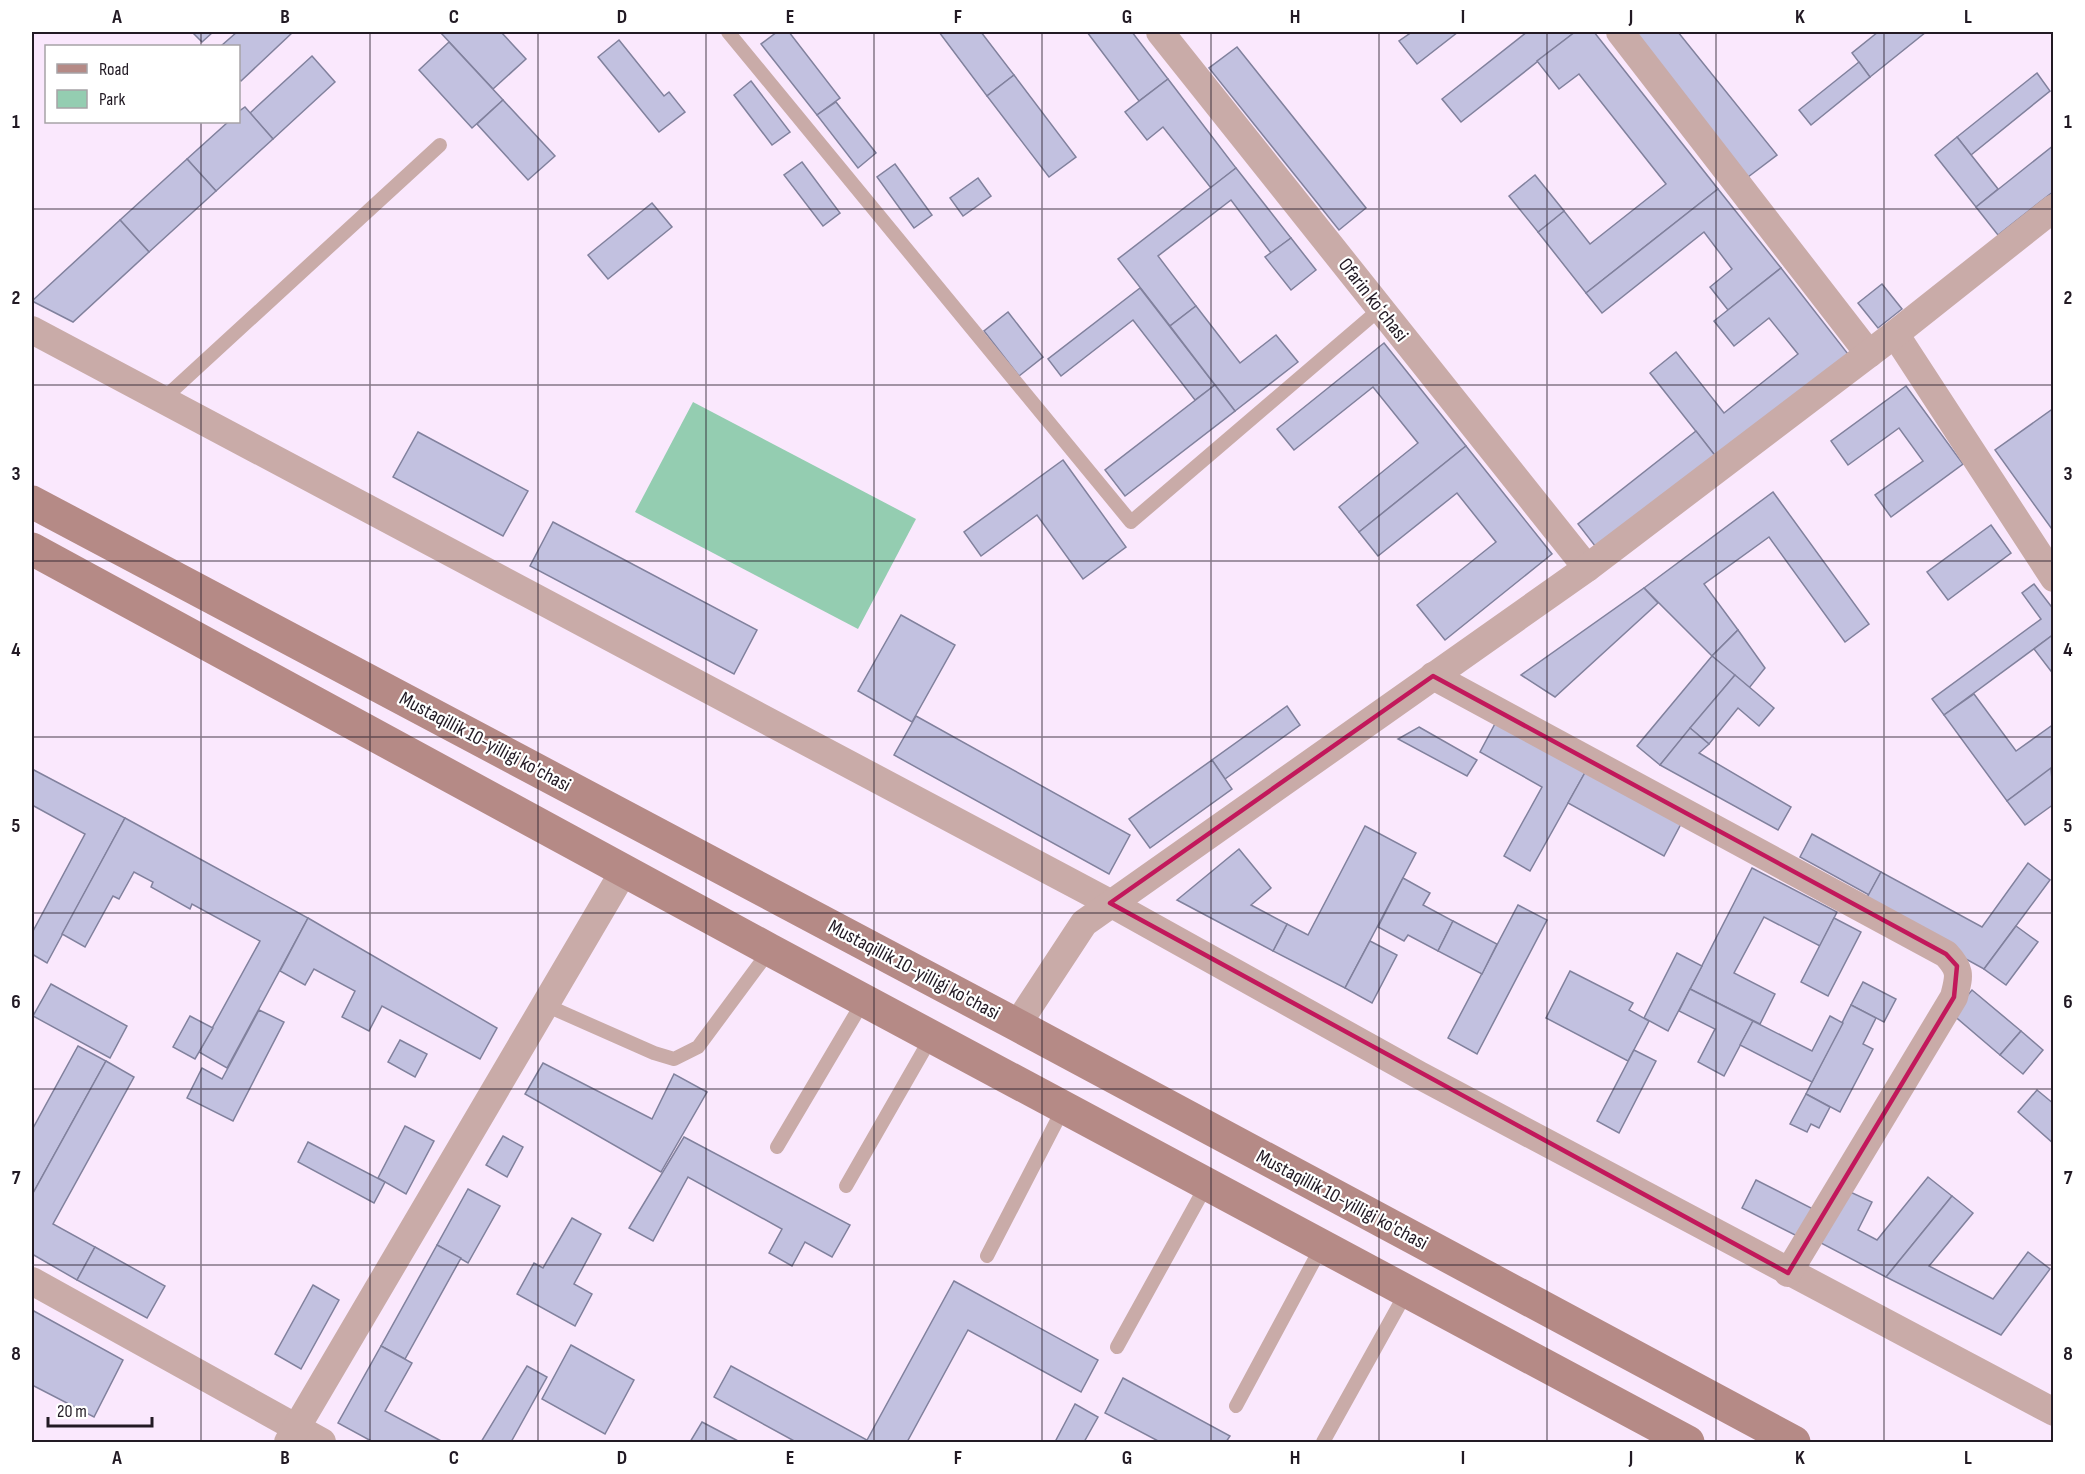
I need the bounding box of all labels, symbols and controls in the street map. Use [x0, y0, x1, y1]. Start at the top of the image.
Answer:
text: A [111, 5, 122, 29]
text: B [280, 5, 290, 29]
text: C [449, 5, 459, 29]
text: D [617, 5, 627, 29]
text: E [786, 5, 794, 29]
text: F [954, 5, 962, 29]
text: G [1122, 5, 1132, 29]
text: H [1290, 5, 1300, 29]
text: I [1461, 5, 1465, 29]
text: J [1628, 5, 1633, 29]
text: K [1795, 5, 1805, 29]
text: L [1964, 5, 1972, 29]
legend [45, 45, 240, 123]
text: Road [99, 59, 129, 80]
text: Park [99, 89, 125, 110]
text: 1 [12, 110, 20, 134]
text: 1 [2064, 110, 2072, 134]
street label: Ofarin koʻchasi [1333, 253, 1413, 347]
text: 2 [12, 286, 20, 310]
text: 2 [2064, 286, 2072, 310]
text: 3 [12, 462, 21, 486]
text: 3 [2064, 462, 2073, 486]
text: 4 [11, 638, 21, 662]
text: 4 [2063, 638, 2073, 662]
street label: Mustaqillik 10-yilligi ko'chasi [395, 687, 575, 797]
text: 5 [12, 814, 21, 838]
text: 5 [2064, 814, 2073, 838]
street label: Mustaqillik 10-yilligi ko'chasi [824, 915, 1004, 1025]
text: 6 [11, 990, 21, 1014]
text: 6 [2063, 990, 2073, 1014]
street label: Mustaqillik 10-yilligi ko'chasi [1252, 1145, 1432, 1255]
text: 7 [12, 1166, 21, 1190]
text: 7 [2064, 1166, 2073, 1190]
text: 8 [11, 1342, 21, 1366]
text: 8 [2063, 1342, 2073, 1366]
scale bar [48, 1390, 152, 1428]
text: 20 m [57, 1401, 87, 1422]
text: A [111, 1446, 122, 1470]
text: B [280, 1446, 290, 1470]
text: C [449, 1446, 459, 1470]
text: D [617, 1446, 627, 1470]
text: E [786, 1446, 794, 1470]
text: F [954, 1446, 962, 1470]
text: G [1122, 1446, 1132, 1470]
text: H [1290, 1446, 1300, 1470]
text: I [1461, 1446, 1465, 1470]
text: J [1628, 1446, 1633, 1470]
text: K [1795, 1446, 1805, 1470]
text: L [1964, 1446, 1972, 1470]

